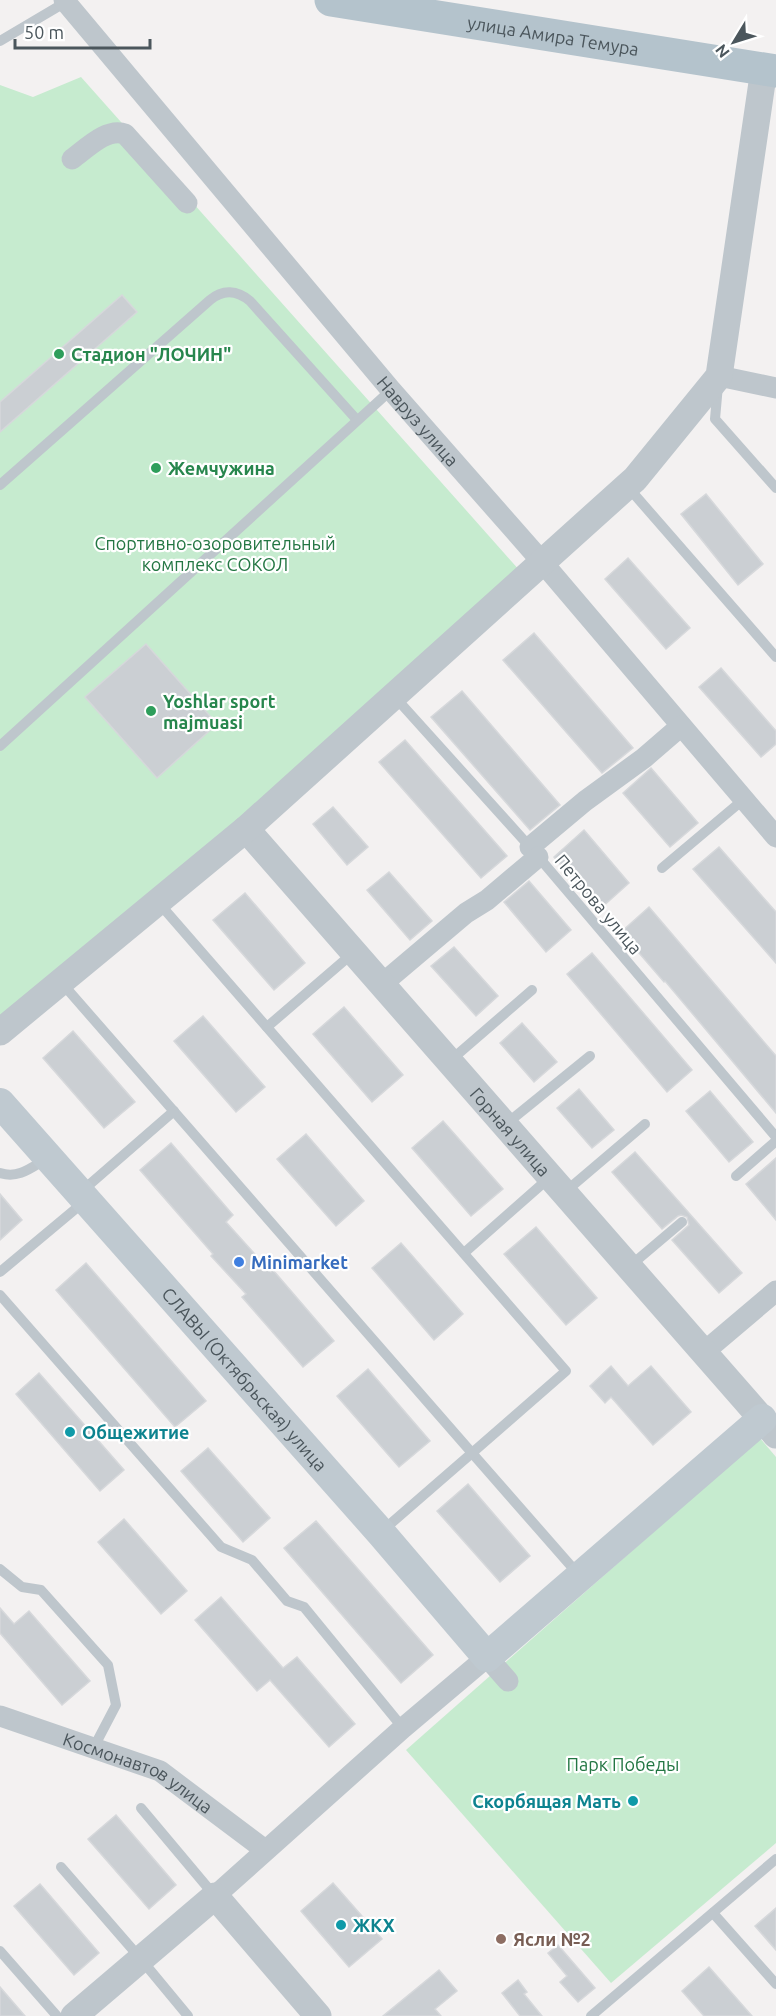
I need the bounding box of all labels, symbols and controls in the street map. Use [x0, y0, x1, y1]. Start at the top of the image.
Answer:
scale bar [15, 12, 150, 50]
street label: улица Амира Темура [466, 12, 640, 59]
north arrow [704, 12, 764, 72]
text: 50 m [24, 22, 64, 42]
text: N [711, 41, 733, 61]
place label: Стадион "ЛОЧИН" [71, 344, 231, 364]
marker: Стадион "ЛОЧИН" [52, 347, 66, 361]
street label: Навруз улица [373, 372, 463, 470]
place label: Жемчужина [168, 458, 275, 478]
marker: Жемчужина [149, 461, 163, 475]
park label: Спортивно-озоровительный комплекс СОКОЛ [94, 533, 336, 574]
place label: Yoshlar sport majmuasi [163, 691, 276, 732]
marker: Yoshlar sport majmuasi [144, 704, 158, 718]
street label: Петрова улица [551, 850, 647, 958]
street label: Горная улица [467, 1083, 555, 1180]
place label: Minimarket [251, 1252, 348, 1272]
marker: Minimarket [232, 1255, 246, 1269]
street label: СЛАВЫ (Октябрьская) улица [158, 1283, 331, 1475]
place label: Общежитие [82, 1422, 189, 1442]
marker: Общежитие [63, 1425, 77, 1439]
street label: Космонавтов улица [61, 1729, 217, 1817]
park label: Парк Победы [567, 1754, 679, 1774]
place label: Скорбящая Мать [472, 1791, 621, 1811]
marker: Скорбящая Мать [626, 1794, 640, 1808]
place label: ЖКХ [353, 1915, 395, 1935]
marker: ЖКХ [334, 1918, 348, 1932]
place label: Ясли №2 [513, 1929, 591, 1949]
marker: Ясли №2 [494, 1932, 508, 1946]

